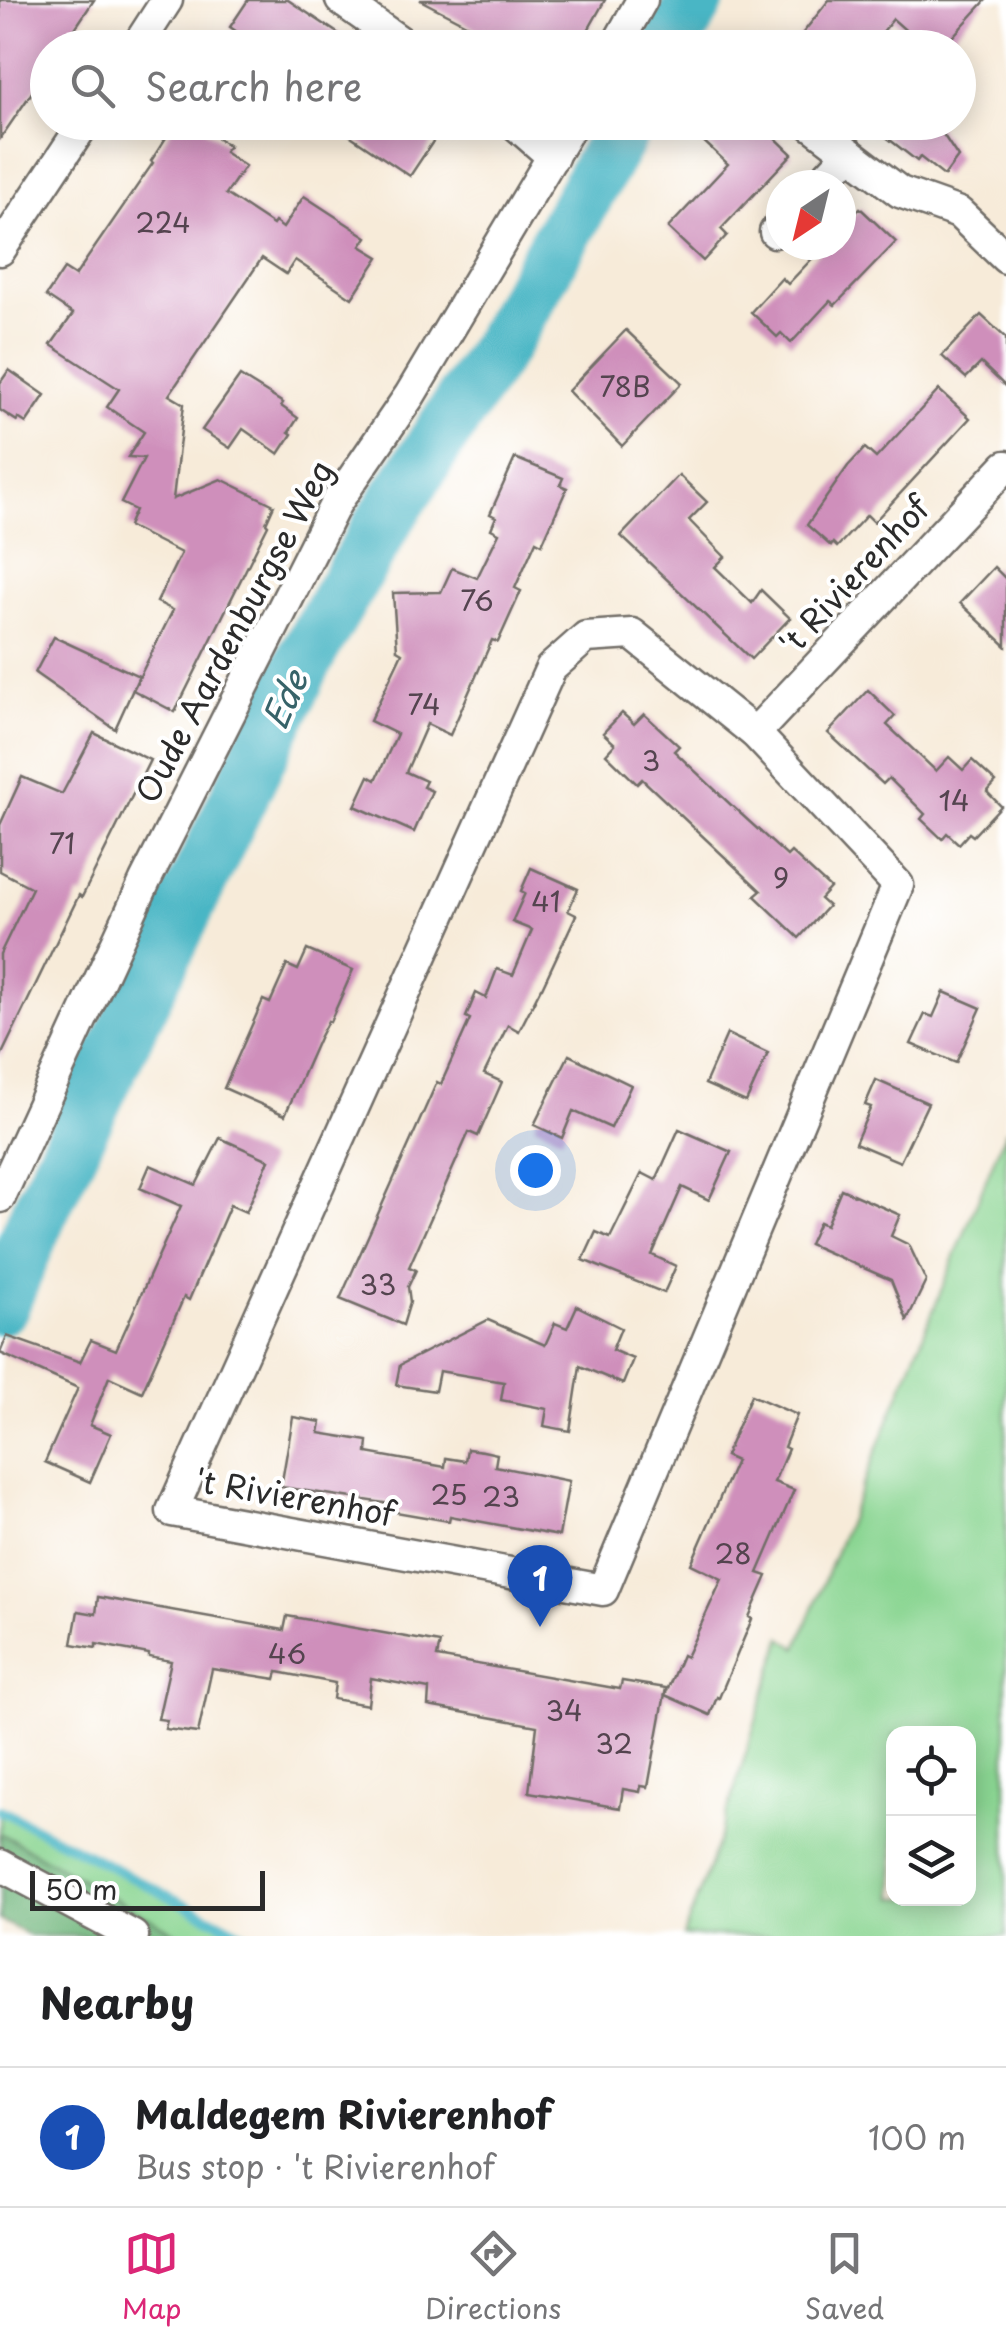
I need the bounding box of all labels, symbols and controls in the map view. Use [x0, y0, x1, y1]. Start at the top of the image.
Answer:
search box [30, 30, 976, 140]
text: Search here [145, 57, 362, 114]
icon: search [65, 58, 120, 113]
north arrow [766, 170, 856, 260]
house number: 224 [135, 200, 191, 243]
house number: 78B [599, 364, 651, 407]
street label: Oude Aardenburgse Weg [122, 451, 344, 811]
street label: 't Rivierenhof [767, 483, 942, 665]
house number: 76 [460, 578, 494, 621]
water label: Ede [247, 659, 321, 737]
house number: 74 [407, 682, 441, 725]
house number: 3 [642, 738, 660, 781]
house number: 14 [938, 778, 970, 821]
house number: 71 [49, 821, 75, 864]
house number: 9 [773, 855, 789, 898]
house number: 41 [531, 879, 561, 922]
your location [510, 1145, 561, 1196]
house number: 33 [360, 1262, 396, 1305]
street label: 't Rivierenhof [192, 1455, 401, 1538]
house number: 25 [430, 1472, 468, 1515]
house number: 23 [482, 1474, 520, 1517]
house number: 28 [714, 1531, 752, 1574]
pin: 1 [508, 1544, 572, 1627]
house number: 46 [268, 1631, 306, 1674]
house number: 34 [545, 1688, 583, 1731]
house number: 32 [595, 1721, 633, 1764]
map controls [886, 1726, 976, 1906]
button: locate [886, 1726, 976, 1816]
button: layers [886, 1816, 976, 1906]
scale bar [30, 1866, 265, 1910]
text: 50 m [45, 1867, 118, 1910]
text: Nearby [40, 1970, 194, 2033]
text: Maldegem Rivierenhof [135, 2085, 552, 2142]
text: 1 [65, 2113, 80, 2161]
text: 100 m [868, 2113, 966, 2161]
text: Bus stop · 't Rivierenhof [135, 2142, 495, 2190]
tab: Map [122, 2226, 182, 2329]
tab: Directions [425, 2226, 561, 2329]
tab: Saved [805, 2226, 884, 2329]

